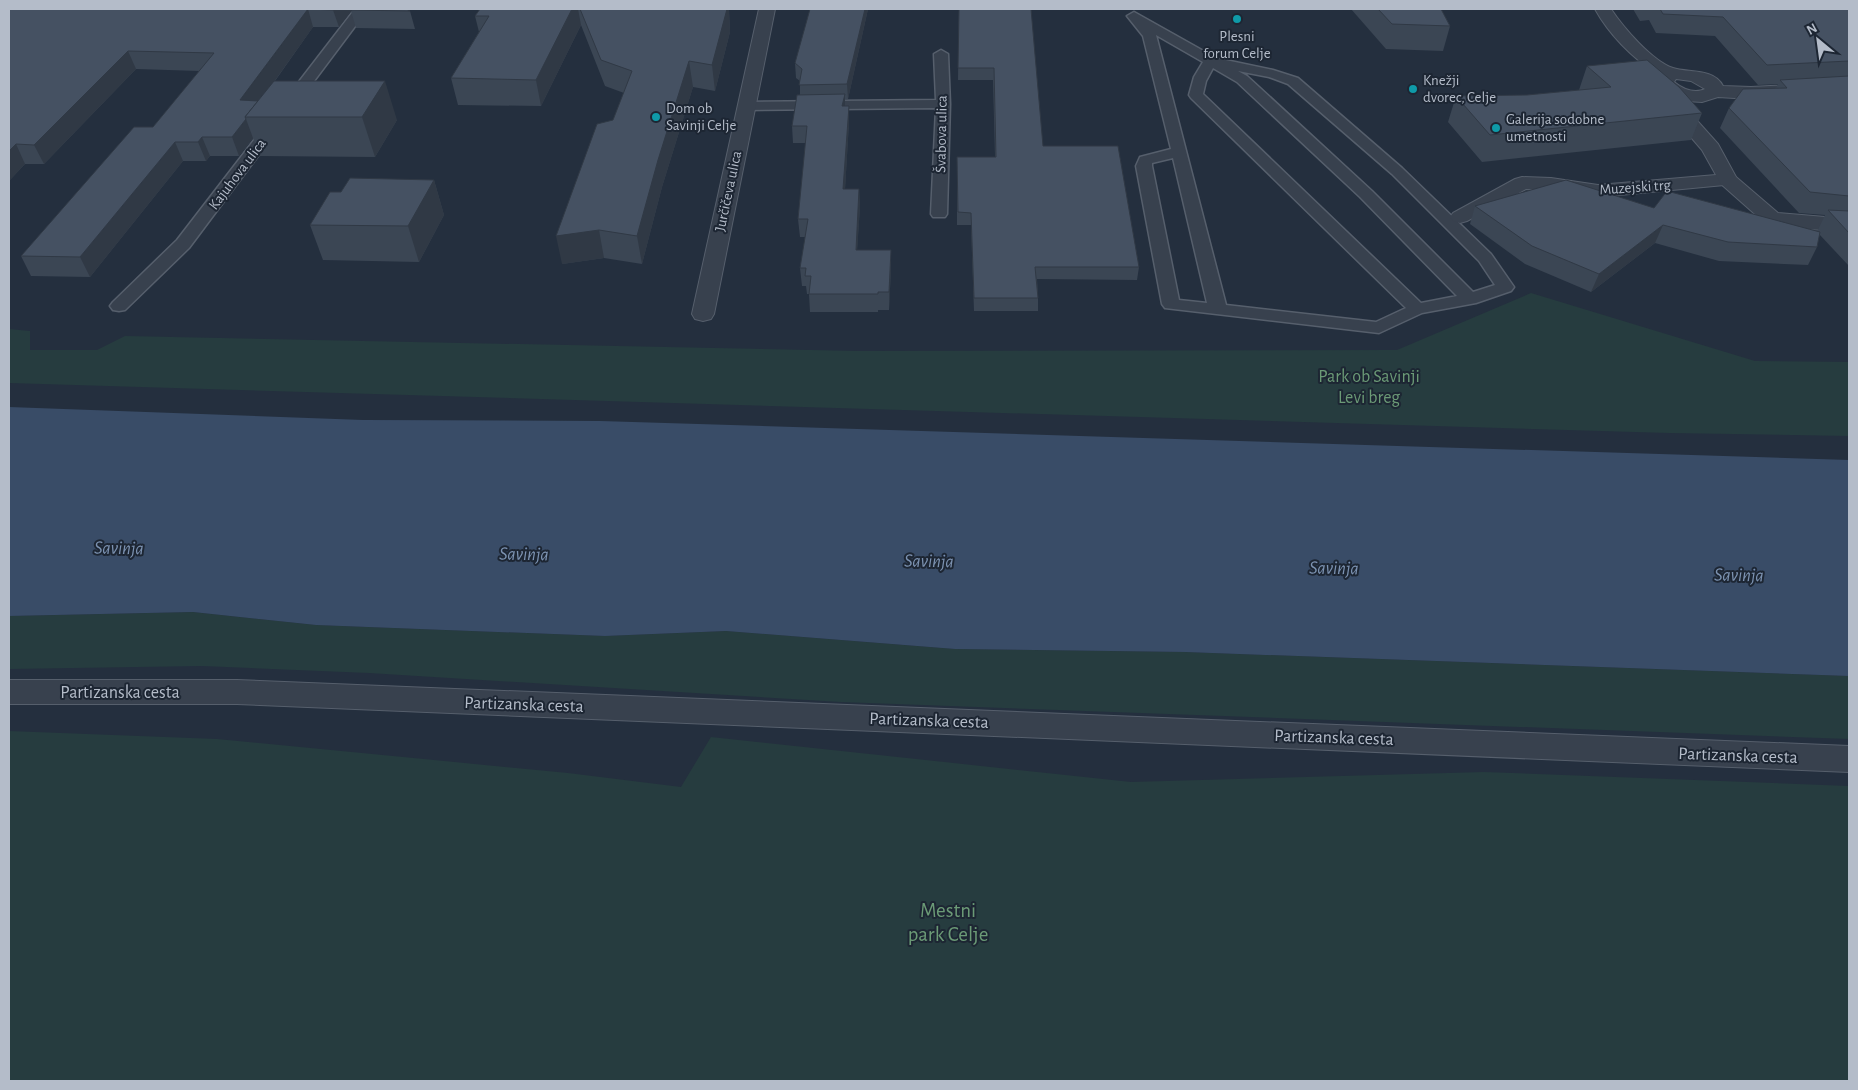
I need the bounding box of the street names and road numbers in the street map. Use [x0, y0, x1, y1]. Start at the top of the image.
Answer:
street label: Švabova ulica [932, 95, 950, 173]
street label: Kajuhova ulica [206, 136, 269, 213]
street label: Jurčičeva ulica [713, 149, 744, 233]
street label: Muzejski trg [1599, 177, 1672, 197]
street label: Partizanska cesta [60, 684, 180, 702]
street label: Partizanska cesta [464, 694, 584, 716]
street label: Partizanska cesta [869, 710, 989, 732]
street label: Partizanska cesta [1274, 727, 1394, 749]
street label: Partizanska cesta [1678, 745, 1798, 767]

